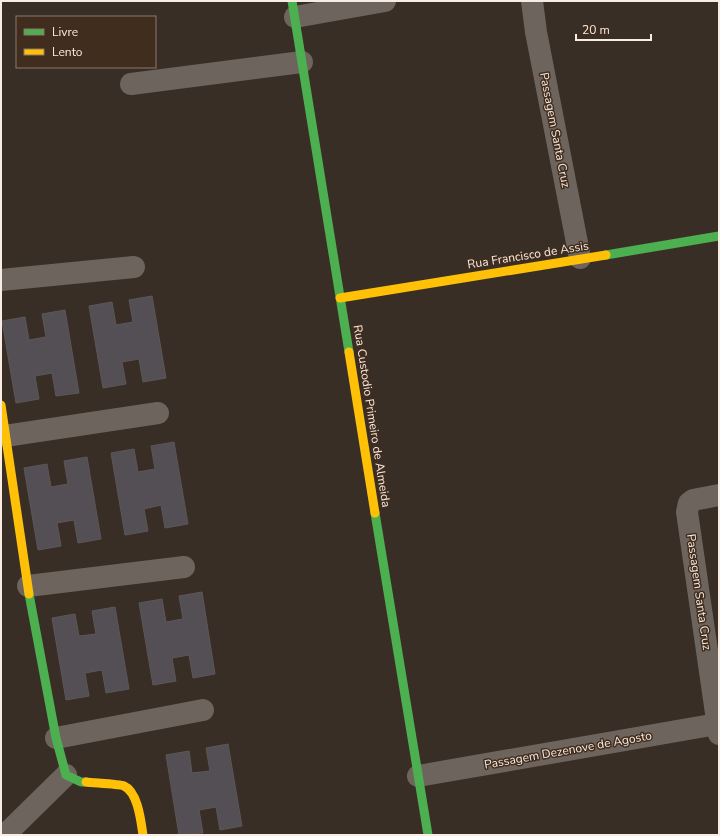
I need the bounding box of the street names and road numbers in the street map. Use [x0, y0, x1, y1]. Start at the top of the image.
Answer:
street label: Passagem Santa Cruz [536, 71, 574, 189]
street label: Rua Francisco de Assis [466, 237, 590, 272]
street label: Rua Custodio Primeiro de Almeida [350, 324, 394, 508]
street label: Passagem Santa Cruz [683, 533, 715, 652]
street label: Passagem Dezenove de Agosto [483, 727, 653, 773]

